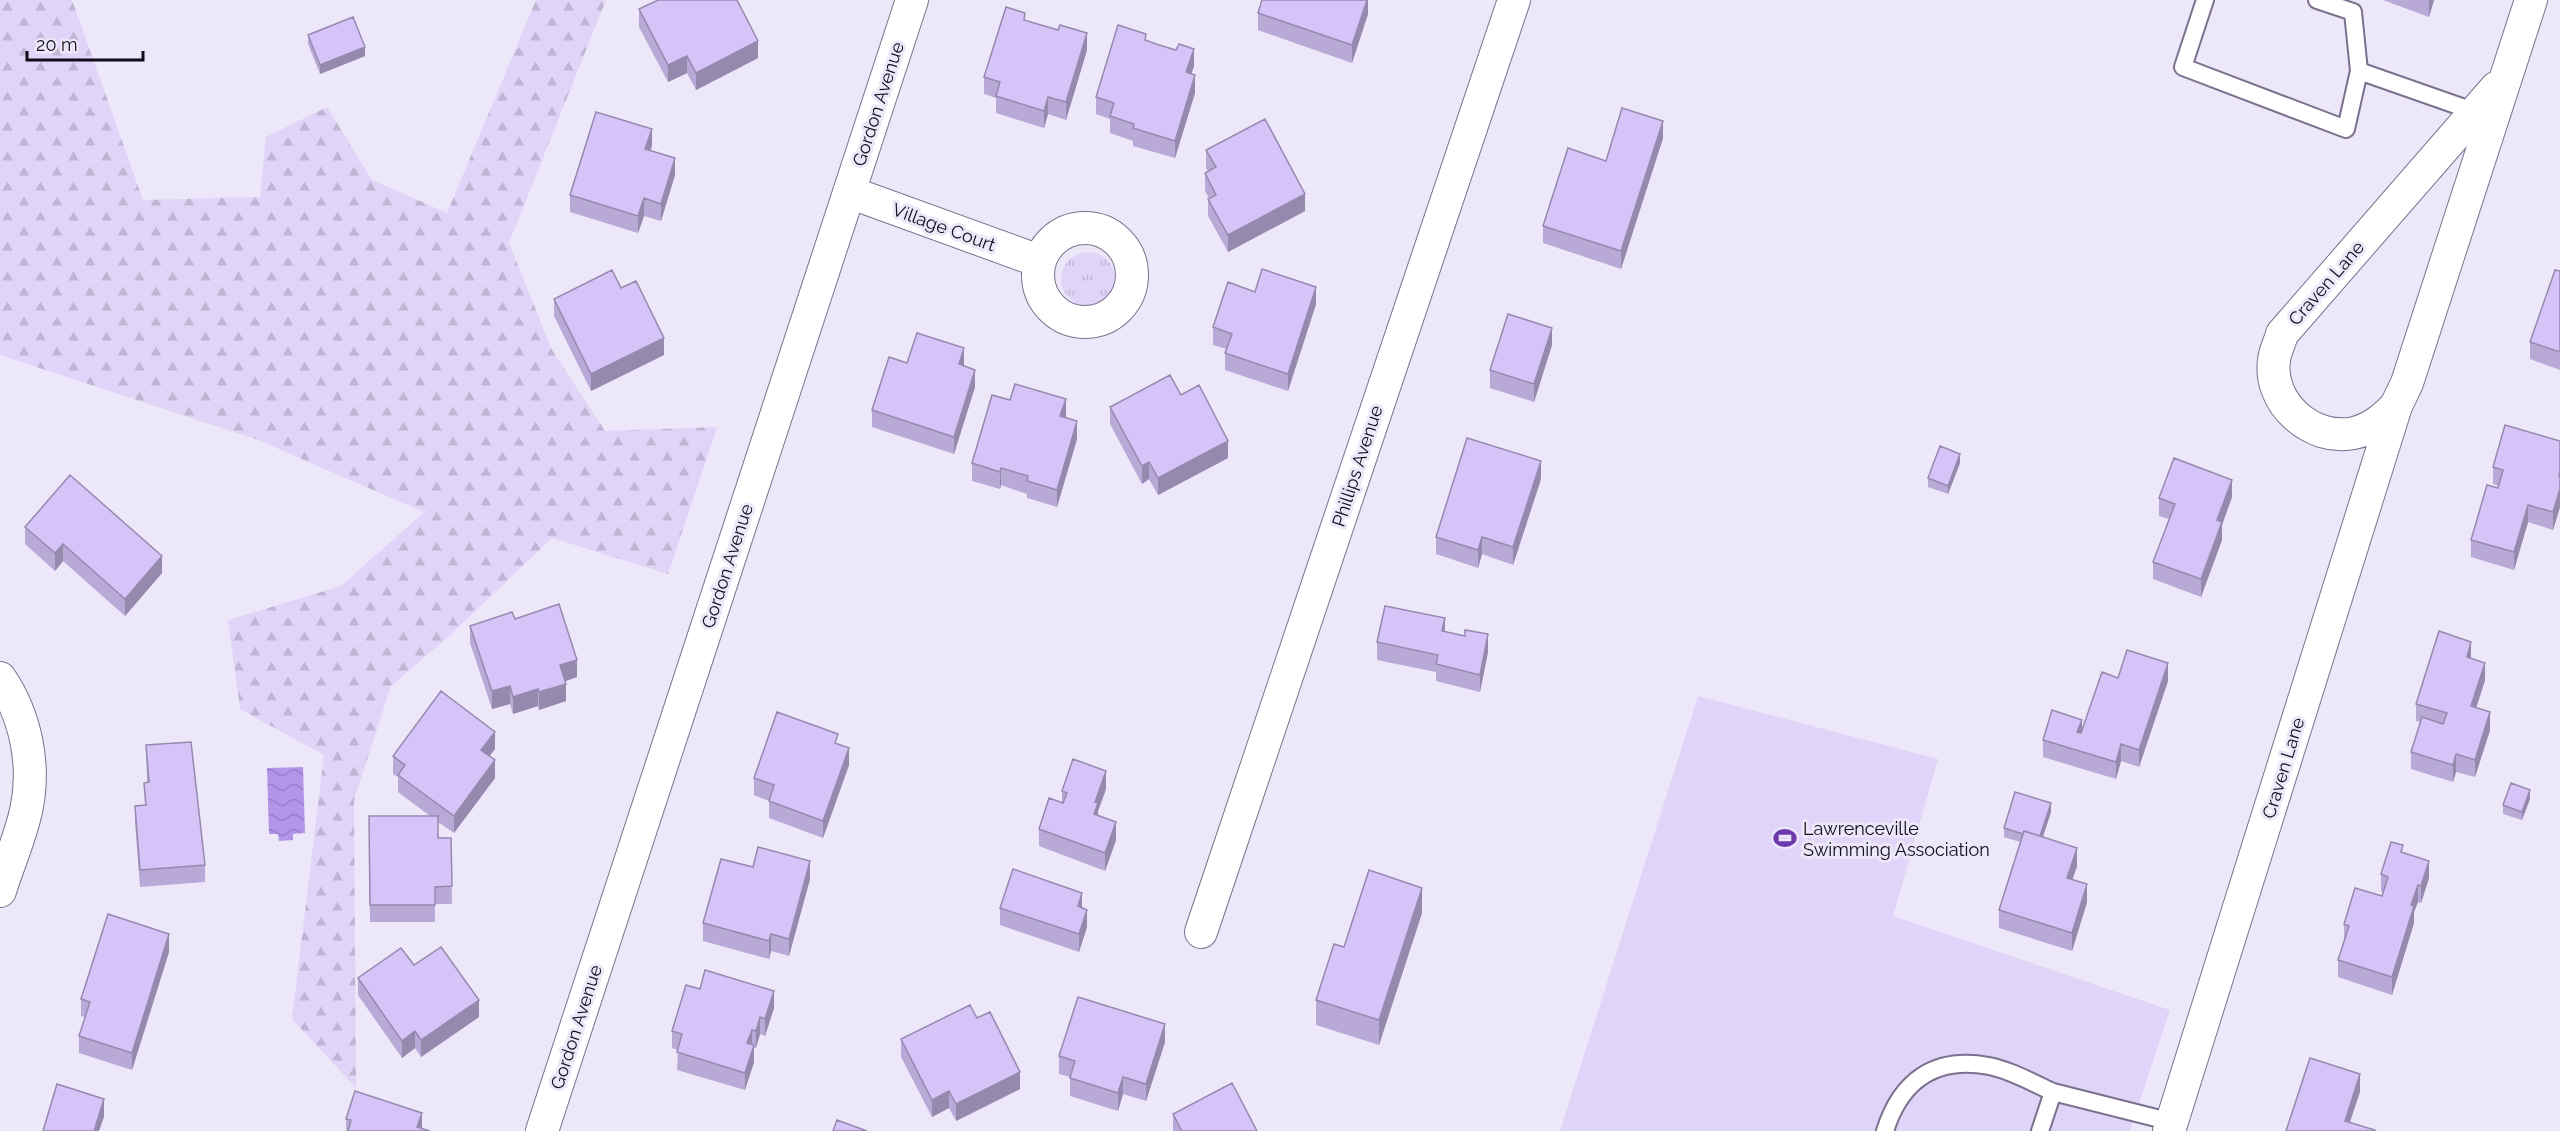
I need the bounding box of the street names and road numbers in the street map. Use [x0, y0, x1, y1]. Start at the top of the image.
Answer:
street label: Gordon Avenue [848, 39, 908, 169]
street label: Village Court [890, 199, 998, 255]
street label: Craven Lane [2284, 236, 2368, 329]
street label: Phillips Avenue [1327, 402, 1387, 529]
street label: Gordon Avenue [697, 501, 757, 631]
street label: Craven Lane [2258, 715, 2308, 821]
street label: Gordon Avenue [546, 962, 606, 1092]

